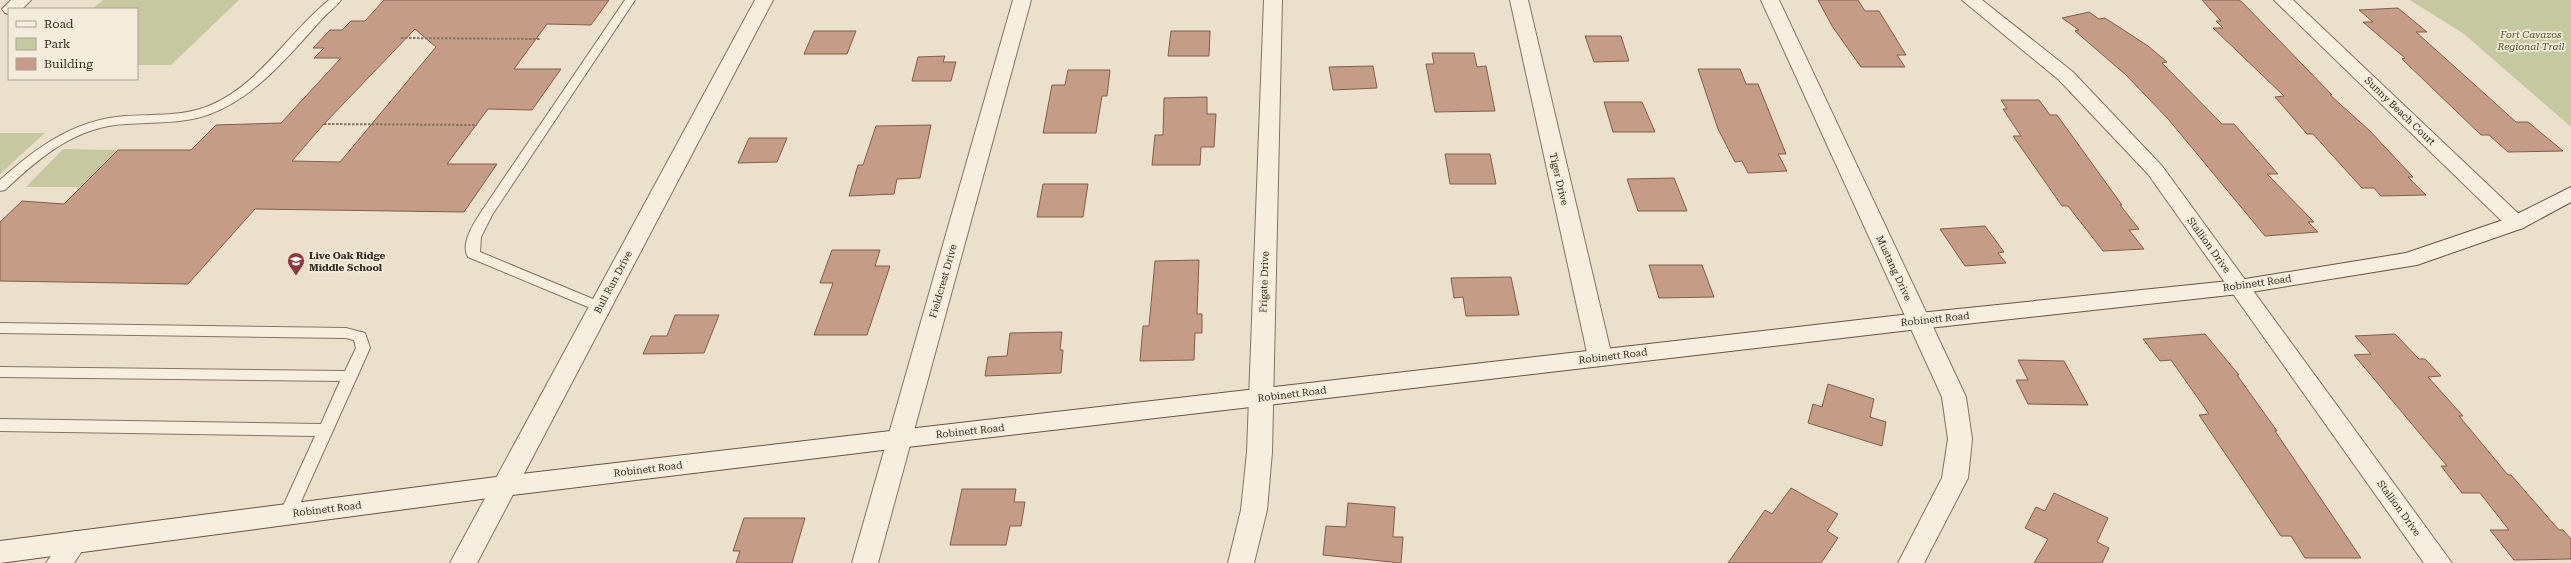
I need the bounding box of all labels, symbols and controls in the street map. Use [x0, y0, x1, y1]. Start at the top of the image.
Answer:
legend [8, 8, 138, 80]
text: Road [44, 17, 74, 31]
park label: Fort Cavazos Regional Trail [2496, 29, 2565, 52]
text: Park [44, 37, 71, 51]
text: Building [44, 57, 93, 71]
street label: Sunny Beach Court [2363, 75, 2438, 148]
street label: Tiger Drive [1548, 152, 1570, 207]
street label: Stallion Drive [2185, 215, 2233, 275]
street label: Mustang Drive [1874, 234, 1914, 303]
street label: Fieldcrest Drive [927, 242, 959, 319]
street label: Bull Run Drive [592, 248, 634, 315]
place label: Live Oak Ridge Middle School [309, 250, 386, 273]
street label: Frigate Drive [1257, 250, 1271, 313]
school or university icon: Live Oak Ridge Middle School [286, 251, 306, 276]
street label: Robinett Road [2222, 273, 2293, 293]
street label: Robinett Road [1900, 310, 1971, 328]
street label: Robinett Road [1578, 346, 1649, 366]
street label: Robinett Road [1257, 384, 1328, 404]
street label: Robinett Road [935, 422, 1006, 440]
street label: Robinett Road [613, 459, 684, 479]
street label: Stallion Drive [2375, 478, 2423, 538]
street label: Robinett Road [292, 499, 363, 519]

